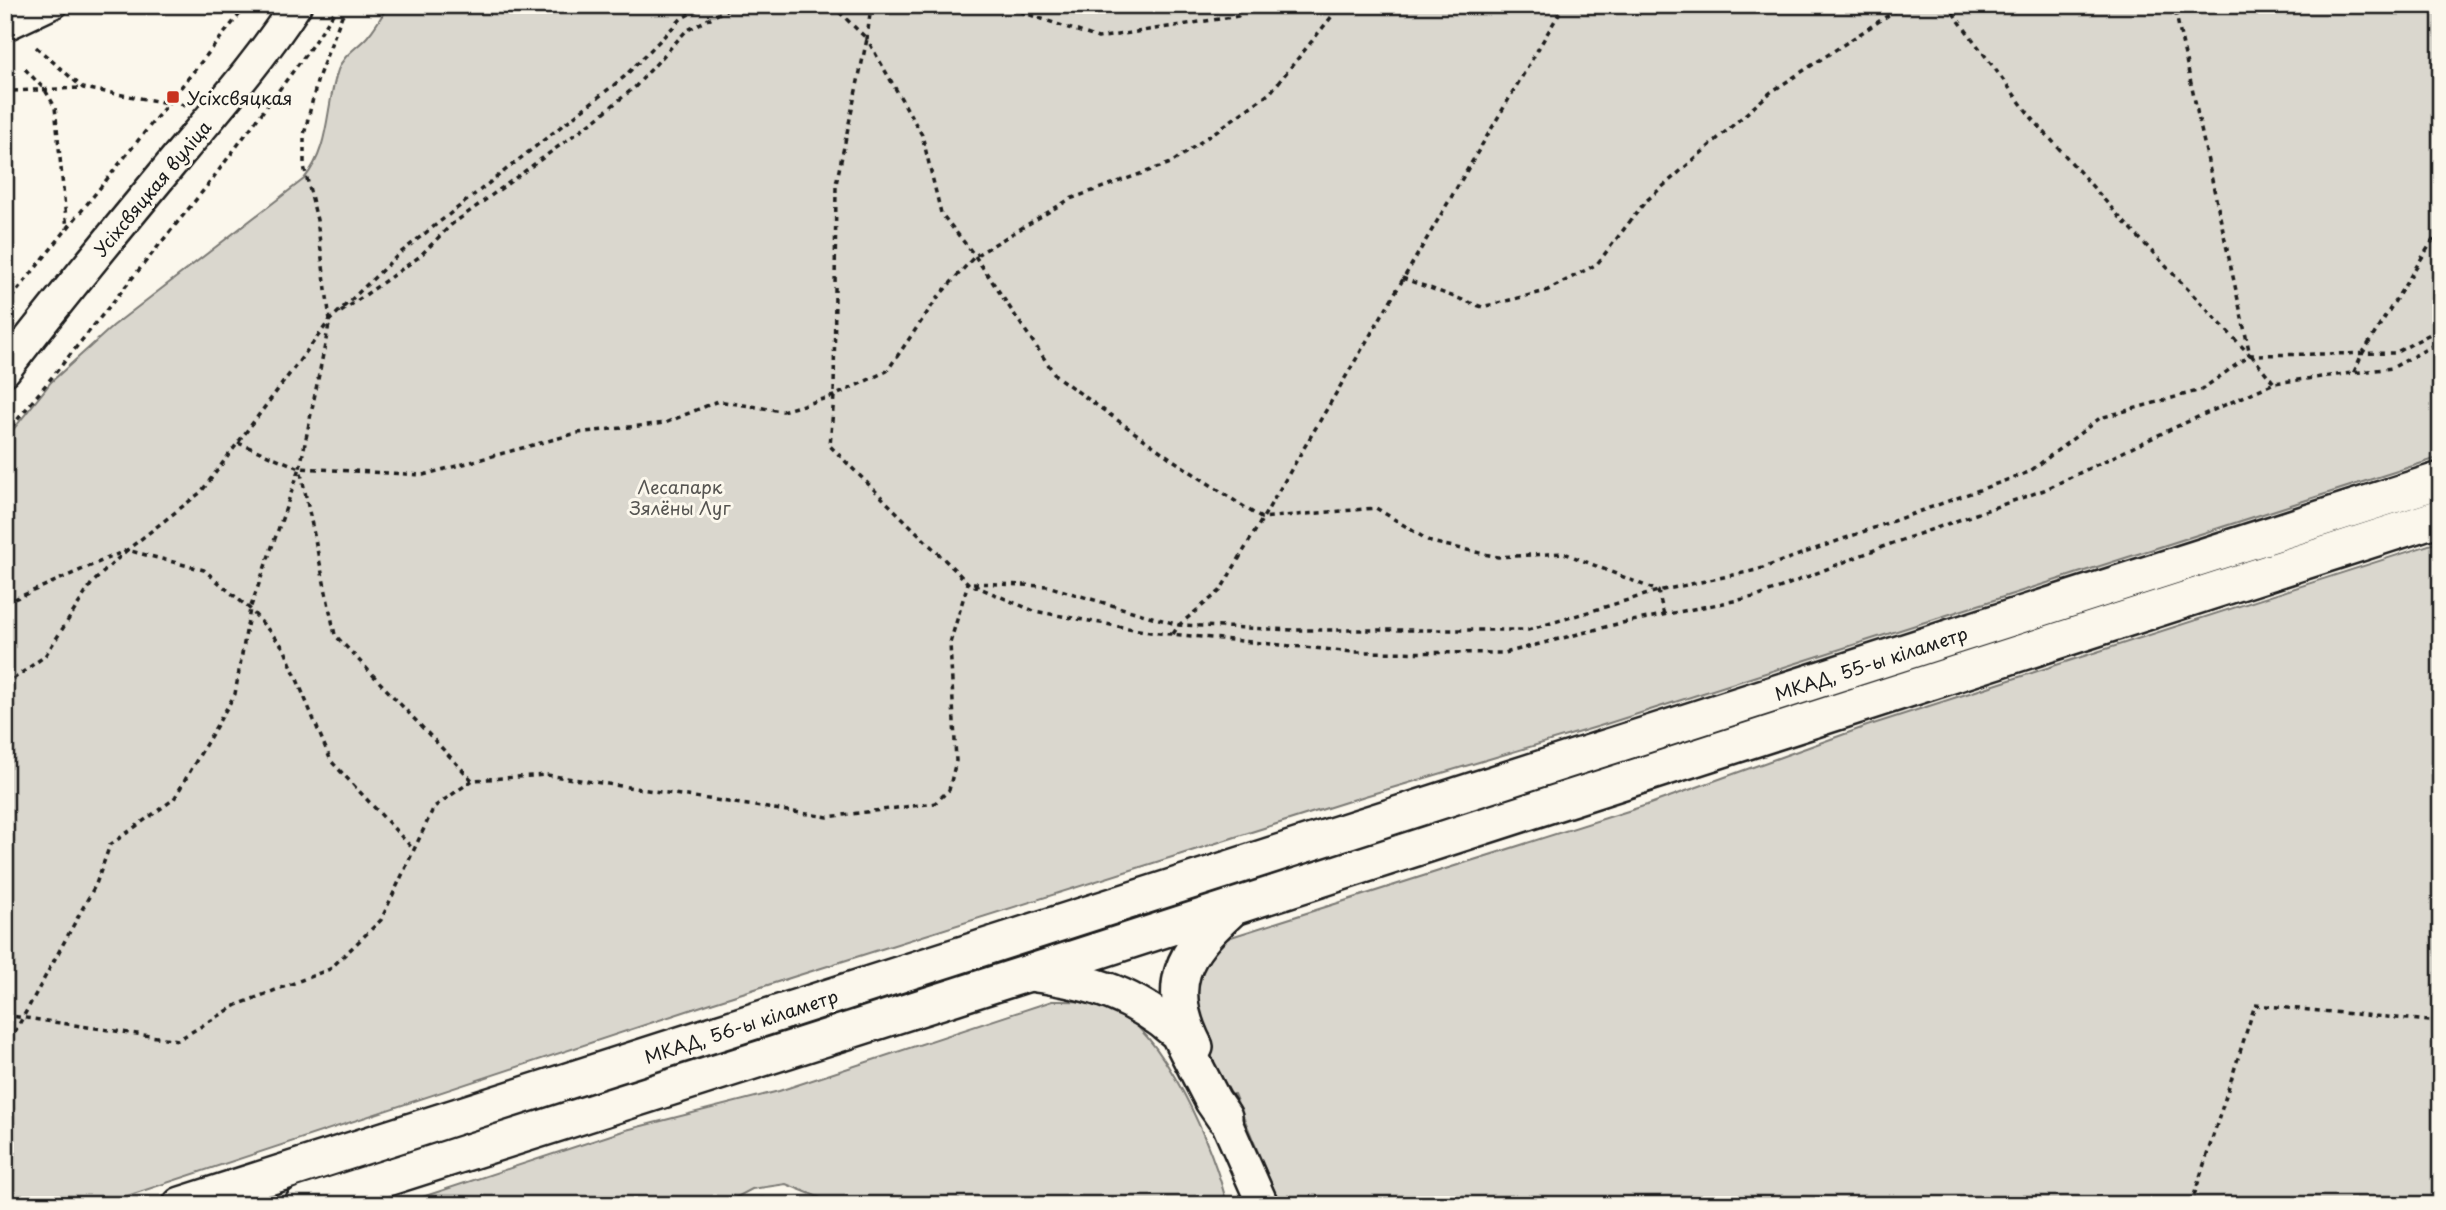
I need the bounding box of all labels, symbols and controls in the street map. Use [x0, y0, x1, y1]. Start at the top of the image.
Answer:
place label: Усіхсвяцкая [187, 84, 292, 111]
marker: Усіхсвяцкая [165, 89, 181, 105]
street label: Усіхсвяцкая вуліца [87, 114, 217, 262]
park label: Лесапарк Зялёны Луг [630, 473, 731, 521]
street label: МКАД, 55-ы кіламетр [1771, 619, 1971, 707]
street label: МКАД, 56-ы кіламетр [641, 982, 841, 1070]

